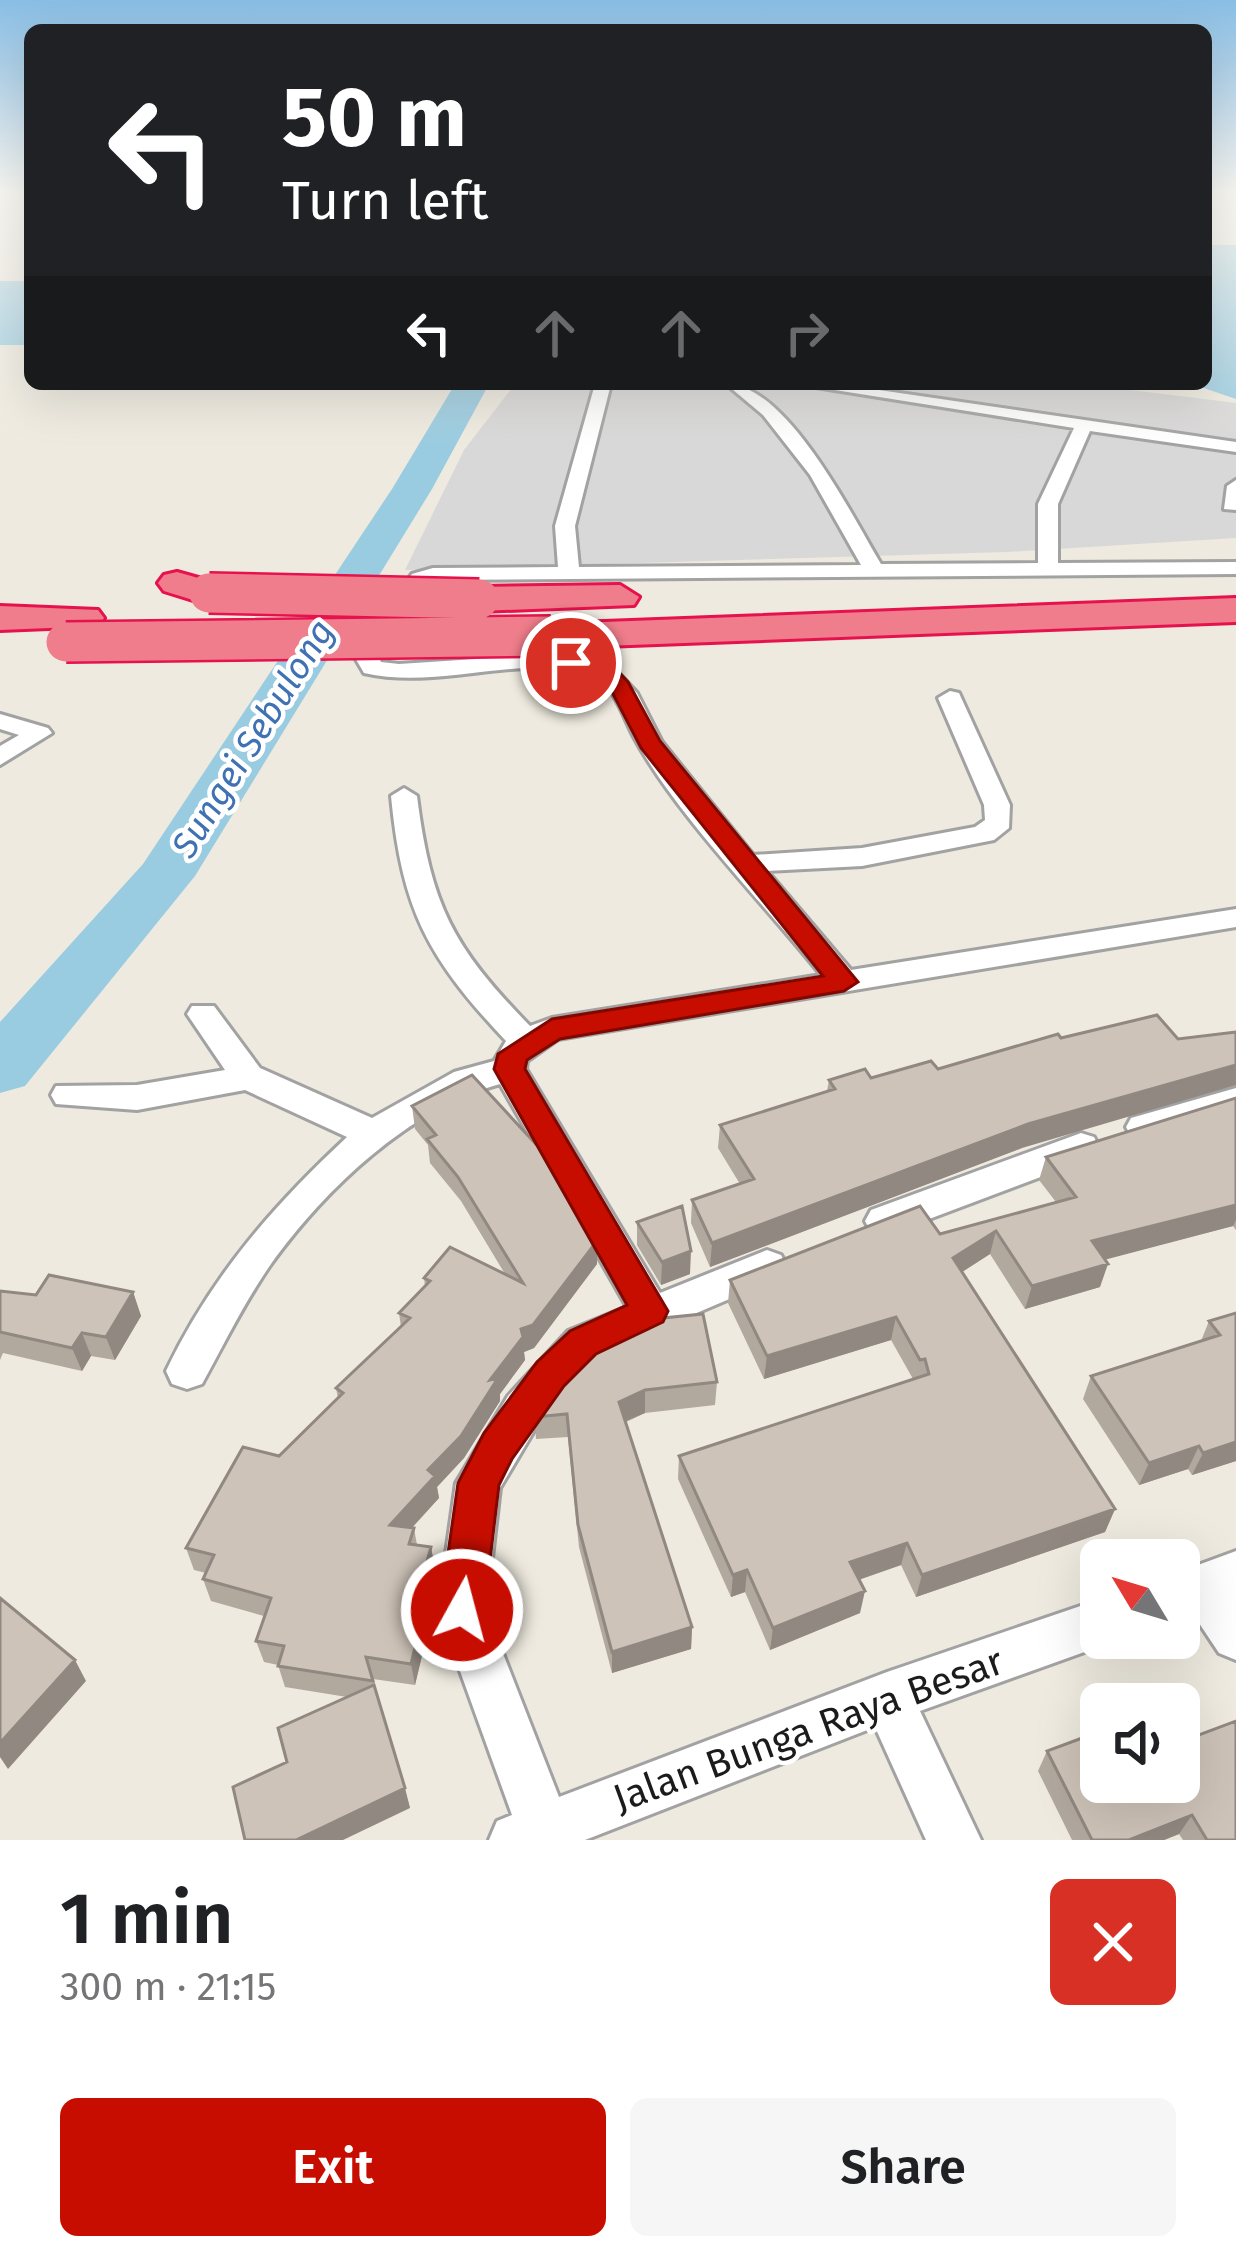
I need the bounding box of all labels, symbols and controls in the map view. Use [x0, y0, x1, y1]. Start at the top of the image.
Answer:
text: 50 m [282, 67, 467, 168]
icon: left [84, 72, 240, 228]
text: Turn left [282, 169, 489, 233]
icon: left [396, 300, 462, 366]
icon: ahead [522, 300, 588, 366]
icon: ahead [648, 300, 714, 366]
icon: right [774, 300, 840, 366]
water label: Sungei Sebulong [162, 611, 344, 866]
pin [520, 612, 622, 714]
icon: arrive [538, 630, 604, 696]
north arrow [1080, 1539, 1200, 1659]
map controls [1080, 1539, 1200, 1803]
position arrow [399, 1547, 525, 1673]
street label: Jalan Bunga Raya Besar [607, 1638, 1010, 1822]
button: sound [1080, 1683, 1200, 1803]
text: 1 min [60, 1876, 233, 1962]
button: close [1050, 1879, 1176, 2005]
text: 300 m · 21:15 [60, 1964, 276, 2010]
button: Exit [60, 2098, 606, 2236]
button: Share [630, 2098, 1176, 2236]

